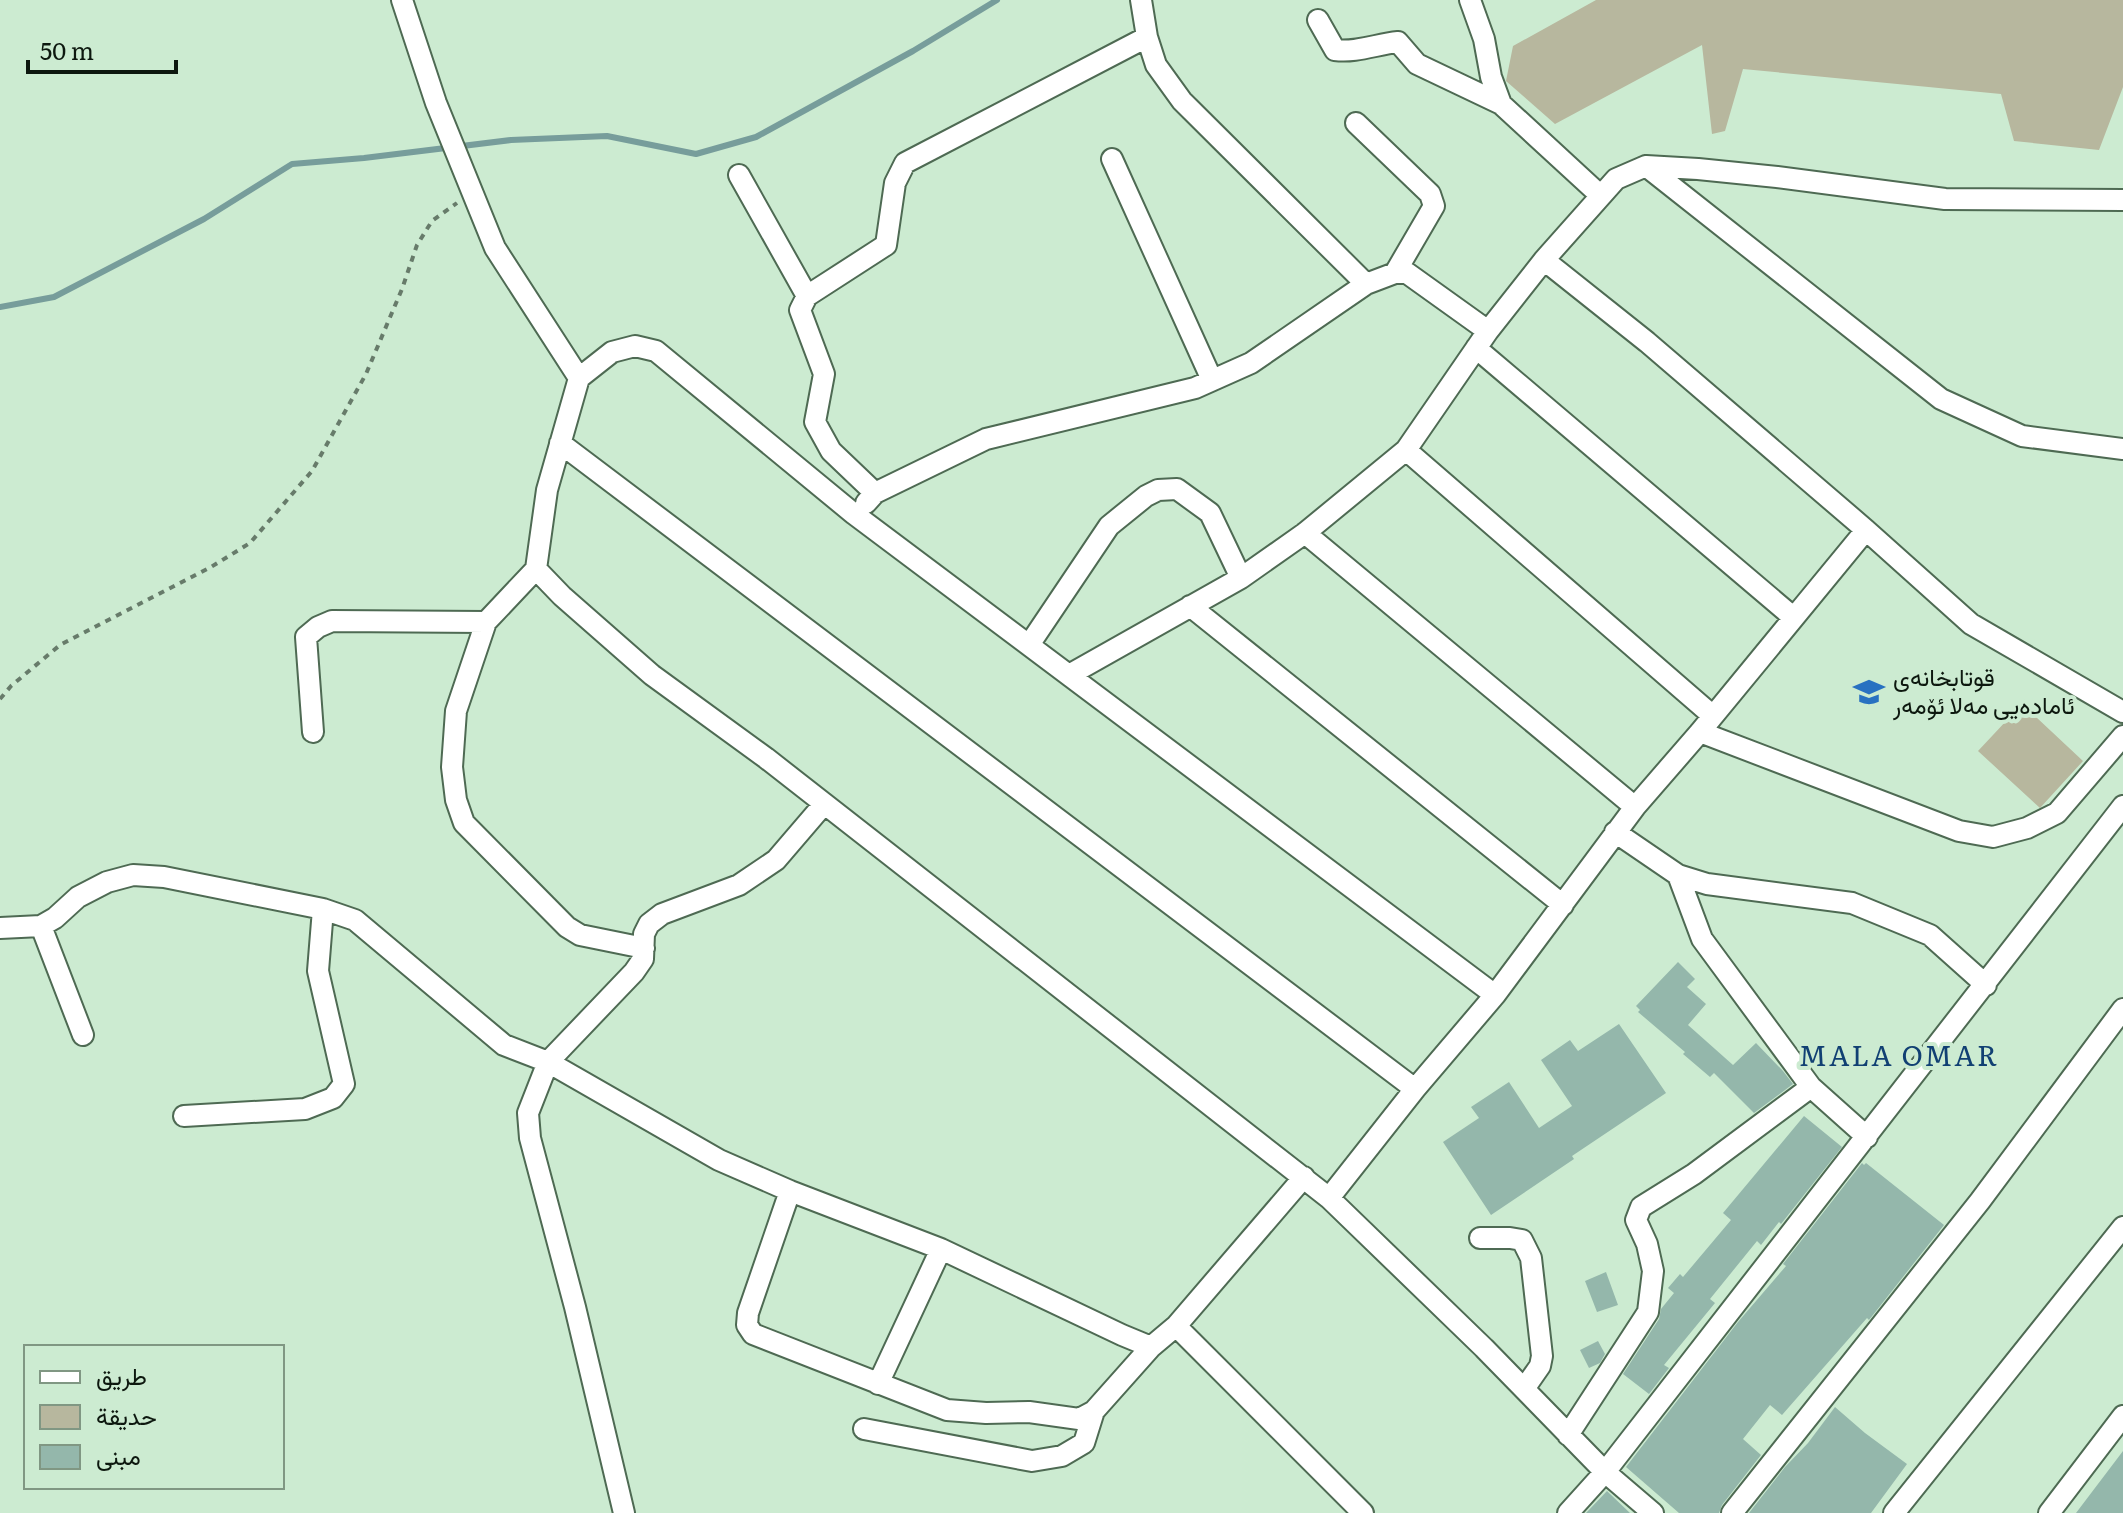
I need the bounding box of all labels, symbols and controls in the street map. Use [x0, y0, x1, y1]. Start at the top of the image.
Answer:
scale bar [28, 24, 176, 74]
text: 50 m [40, 32, 94, 67]
place label: قوتابخانەی ئامادەیی مەلا ئۆمەر [1892, 658, 2075, 721]
school or university icon: قوتابخانەی ئامادەیی مەلا ئۆمەر [1852, 675, 1886, 709]
district label: MALA OMAR [1799, 1033, 1999, 1075]
legend [24, 1345, 284, 1489]
text: طريق [96, 1357, 147, 1392]
text: حديقة [96, 1397, 157, 1432]
text: مبنى [96, 1437, 141, 1472]

